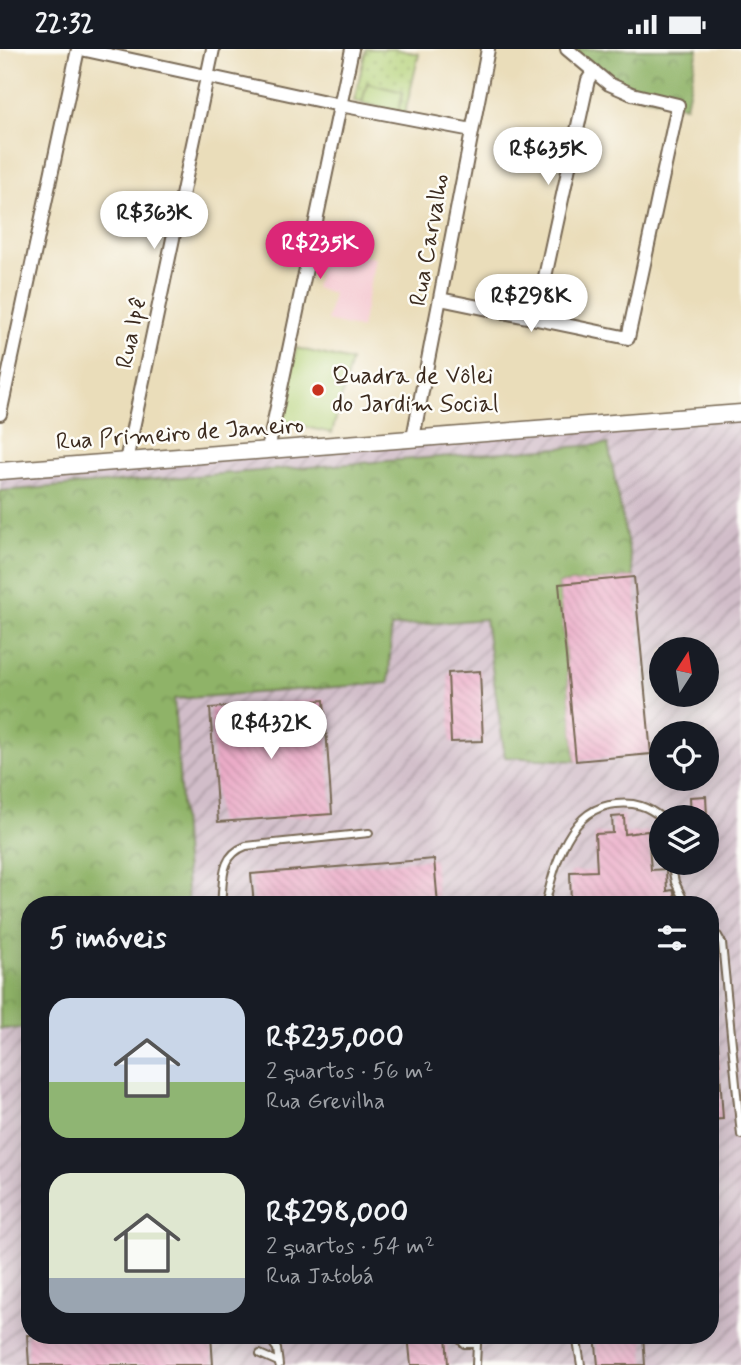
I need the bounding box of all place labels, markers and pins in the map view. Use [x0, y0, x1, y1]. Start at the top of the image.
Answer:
pin: R$635K [491, 127, 605, 187]
pin: R$363K [97, 191, 211, 251]
pin: R$235K [263, 222, 377, 281]
pin: R$298K [474, 275, 588, 334]
place label: Quadra de Vôlei do Jardim Social [332, 361, 499, 420]
marker: Quadra de Vôlei do Jardim Social [310, 382, 326, 398]
pin: R$432K [214, 701, 328, 761]

